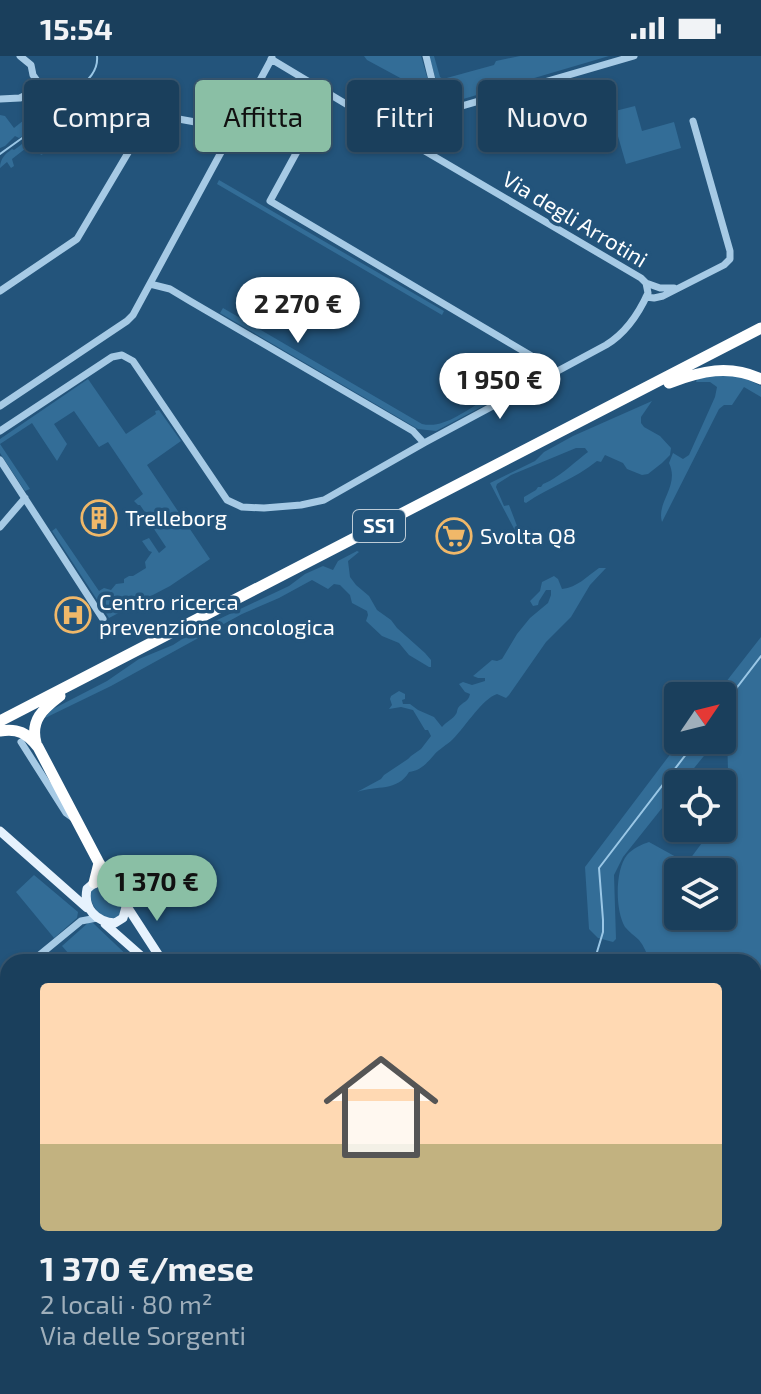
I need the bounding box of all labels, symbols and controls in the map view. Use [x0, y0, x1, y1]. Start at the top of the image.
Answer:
text: 15:54 [40, 10, 113, 46]
chip: Compra [24, 80, 179, 152]
chip: Affitta [195, 80, 331, 152]
chip: Filtri [347, 80, 462, 152]
chip: Nuovo [478, 80, 616, 152]
street label: Via degli Arrotini [498, 165, 653, 272]
pin: 2 270 € [224, 277, 372, 345]
text: 2 270 € [254, 287, 342, 318]
pin: 1 950 € [426, 353, 574, 421]
text: 1 950 € [457, 363, 543, 394]
building icon: Trelleborg [80, 499, 118, 537]
place label: Trelleborg [125, 504, 227, 530]
road number: SS1 [353, 510, 405, 542]
supermarket icon: Svolta Q8 [435, 517, 473, 555]
place label: Svolta Q8 [480, 522, 576, 549]
place label: Centro ricerca prevenzione oncologica [99, 588, 335, 639]
hospital icon: Centro ricerca prevenzione oncologica [54, 596, 92, 634]
north arrow [664, 682, 736, 754]
map controls [664, 682, 736, 930]
button: locate [664, 770, 736, 842]
pin: 1 370 € [83, 855, 231, 923]
button: layers [664, 858, 736, 930]
text: 1 370 € [115, 865, 199, 896]
icon: home [309, 1035, 453, 1179]
text: 1 370 €/mese [40, 1247, 254, 1288]
text: 2 locali · 80 m² [40, 1288, 213, 1319]
text: Via delle Sorgenti [40, 1319, 246, 1350]

